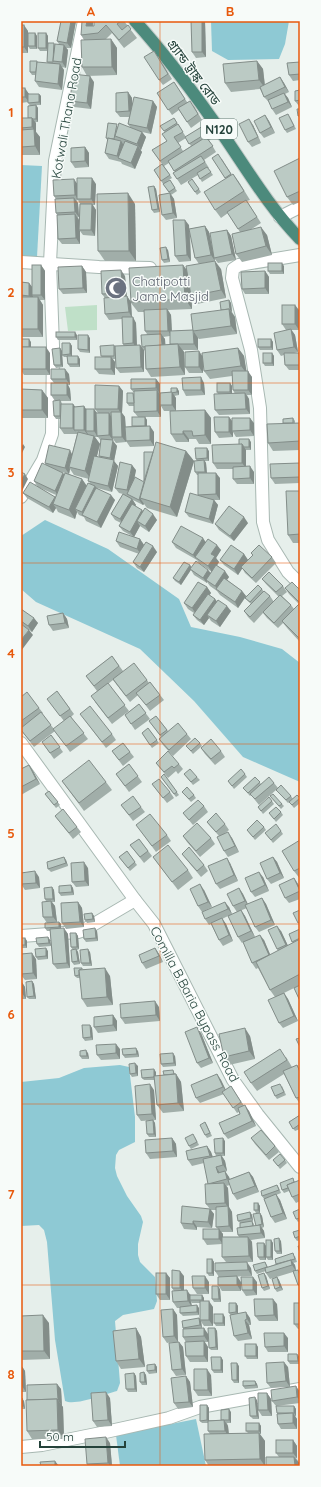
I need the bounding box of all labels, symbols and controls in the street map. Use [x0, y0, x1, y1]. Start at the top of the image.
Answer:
text: A [87, 3, 96, 19]
text: B [226, 3, 234, 19]
street label: গ্র্যান্ড ট্রাঙ্ক রোড [164, 36, 224, 109]
street label: Kotwali Thana Road [47, 56, 85, 180]
text: 1 [8, 104, 14, 120]
road number: N120 [201, 119, 237, 139]
place label: Chatipotti Jame Masjid [132, 273, 209, 304]
mosque icon: Chatipotti Jame Masjid [103, 275, 129, 301]
text: 2 [7, 284, 15, 300]
text: 3 [8, 464, 15, 480]
text: 4 [7, 645, 15, 661]
text: 5 [7, 825, 15, 841]
street label: Comilla B.Baria Bypass Road [147, 923, 243, 1085]
text: 6 [7, 1006, 15, 1022]
text: 7 [7, 1186, 15, 1202]
text: 8 [7, 1366, 15, 1382]
scale bar [40, 1423, 125, 1449]
text: 50 m [46, 1429, 74, 1444]

